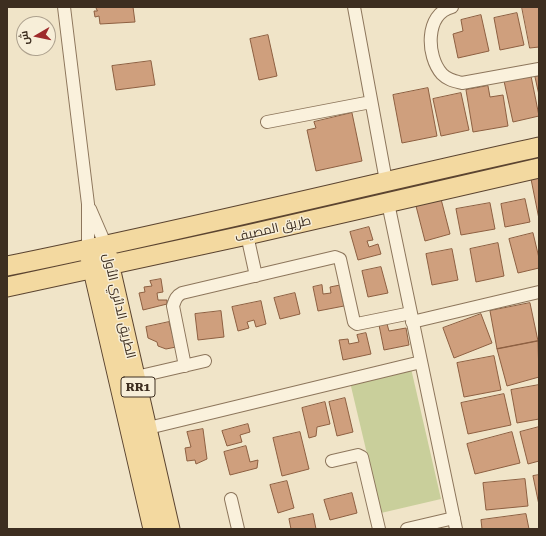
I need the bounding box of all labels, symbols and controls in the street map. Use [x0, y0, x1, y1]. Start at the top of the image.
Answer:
north arrow [16, 16, 56, 56]
text: ش [17, 30, 32, 46]
street label: طريق المصيف [234, 213, 312, 245]
street label: الطريق الدائري الأول [99, 252, 139, 360]
road number: RR1 [121, 377, 155, 397]

